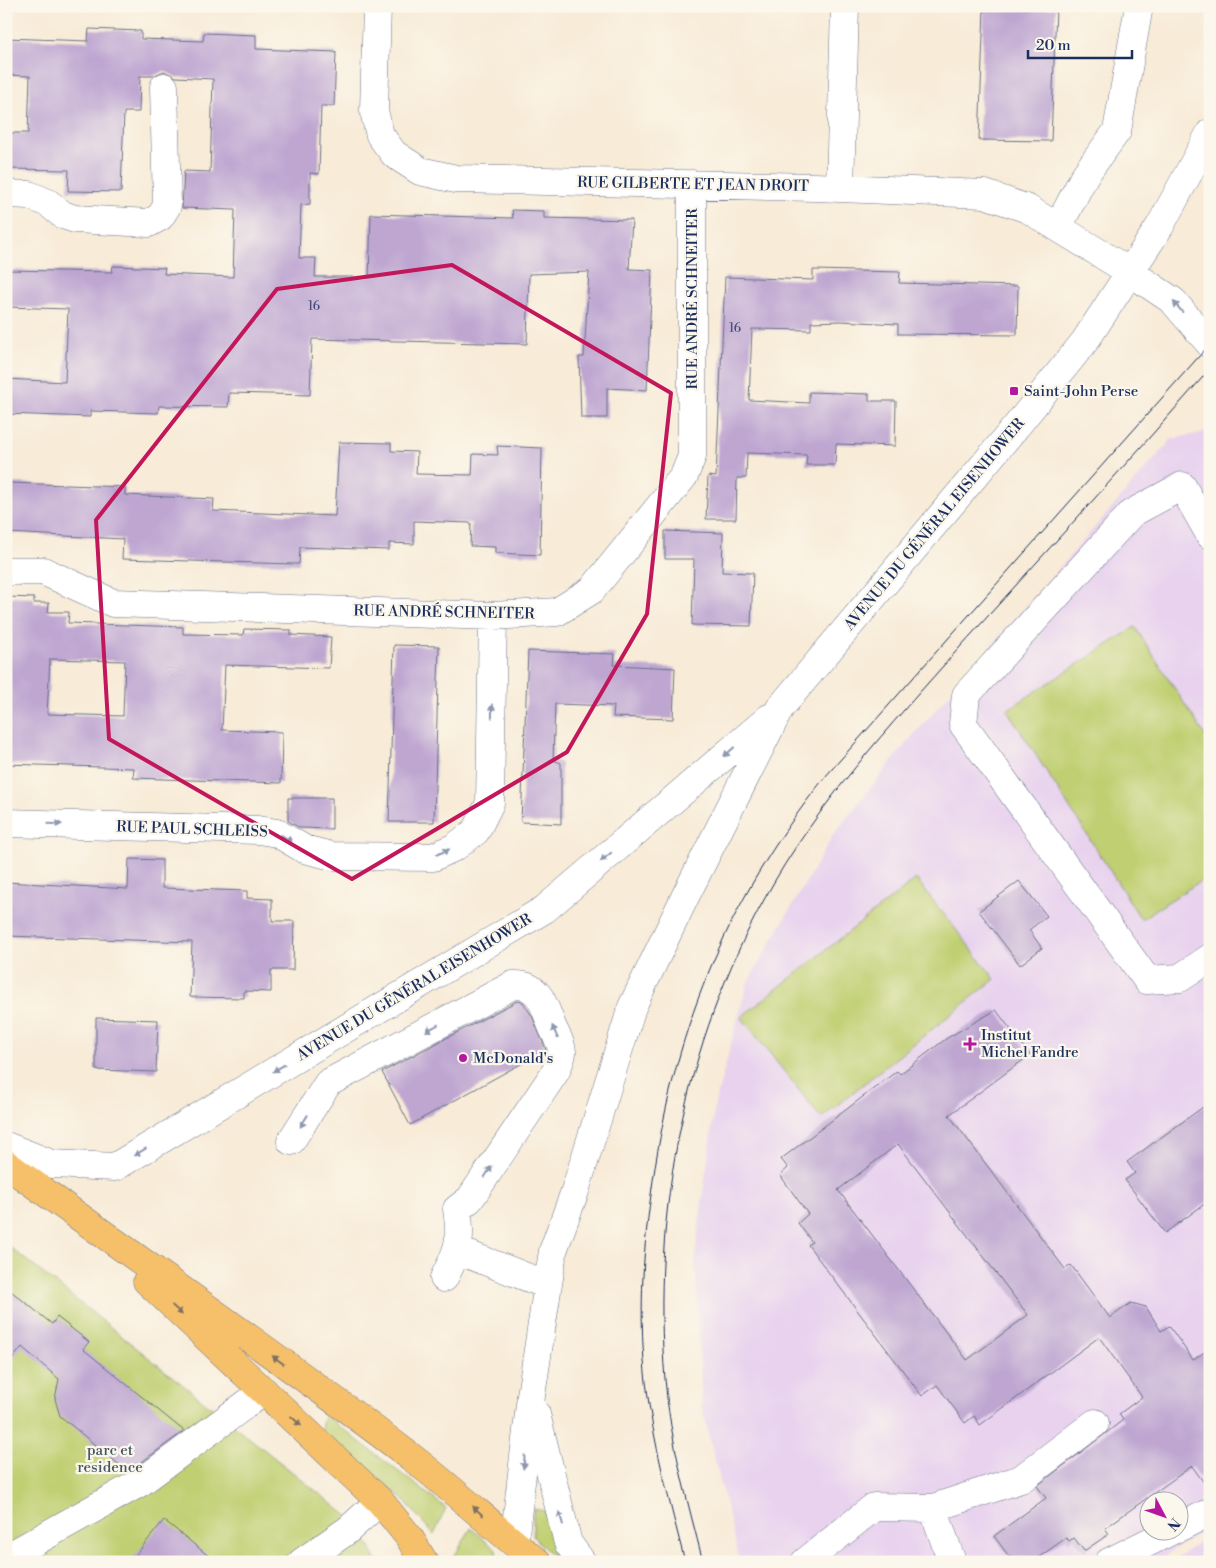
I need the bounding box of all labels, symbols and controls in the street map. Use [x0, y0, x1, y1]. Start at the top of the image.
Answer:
scale bar [1028, 28, 1132, 60]
text: 20 m [1036, 36, 1071, 55]
street label: RUE GILBERTE ET JEAN DROIT [577, 173, 810, 196]
street label: RUE ANDRÉ SCHNEITER [682, 208, 702, 390]
house number: 16 [308, 299, 320, 314]
one-way arrow [1172, 301, 1184, 313]
house number: 16 [729, 321, 741, 336]
place label: Saint-John Perse [1024, 382, 1138, 401]
marker: Saint-John Perse [1008, 385, 1020, 397]
street label: AVENUE DU GÉNÉRAL EISENHOWER [839, 413, 1029, 635]
street label: RUE ANDRÉ SCHNEITER [353, 600, 535, 624]
one-way arrow [488, 703, 496, 719]
one-way arrow [723, 746, 736, 757]
street label: RUE PAUL SCHLEISS [116, 817, 268, 842]
one-way arrow [47, 821, 63, 829]
one-way arrow [279, 833, 292, 843]
one-way arrow [436, 848, 450, 856]
one-way arrow [600, 851, 612, 862]
street label: AVENUE DU GÉNÉRAL EISENHOWER [292, 908, 536, 1066]
one-way arrow [424, 1024, 439, 1032]
one-way arrow [551, 1025, 559, 1039]
place label: Institut Michel Fandre [981, 1026, 1079, 1062]
marker: Institut Michel Fandre [963, 1037, 977, 1051]
place label: McDonald's [473, 1049, 553, 1068]
marker: McDonald's [457, 1052, 469, 1064]
one-way arrow [273, 1064, 286, 1073]
one-way arrow [299, 1115, 308, 1128]
one-way arrow [133, 1147, 146, 1156]
one-way arrow [483, 1165, 493, 1179]
one-way arrow [171, 1304, 183, 1316]
one-way arrow [272, 1354, 285, 1365]
one-way arrow [289, 1415, 301, 1427]
park label: parc et residence [77, 1441, 143, 1477]
one-way arrow [520, 1454, 528, 1470]
north arrow [1138, 1490, 1188, 1540]
one-way arrow [471, 1505, 484, 1516]
one-way arrow [557, 1511, 565, 1526]
text: N [1163, 1514, 1183, 1534]

